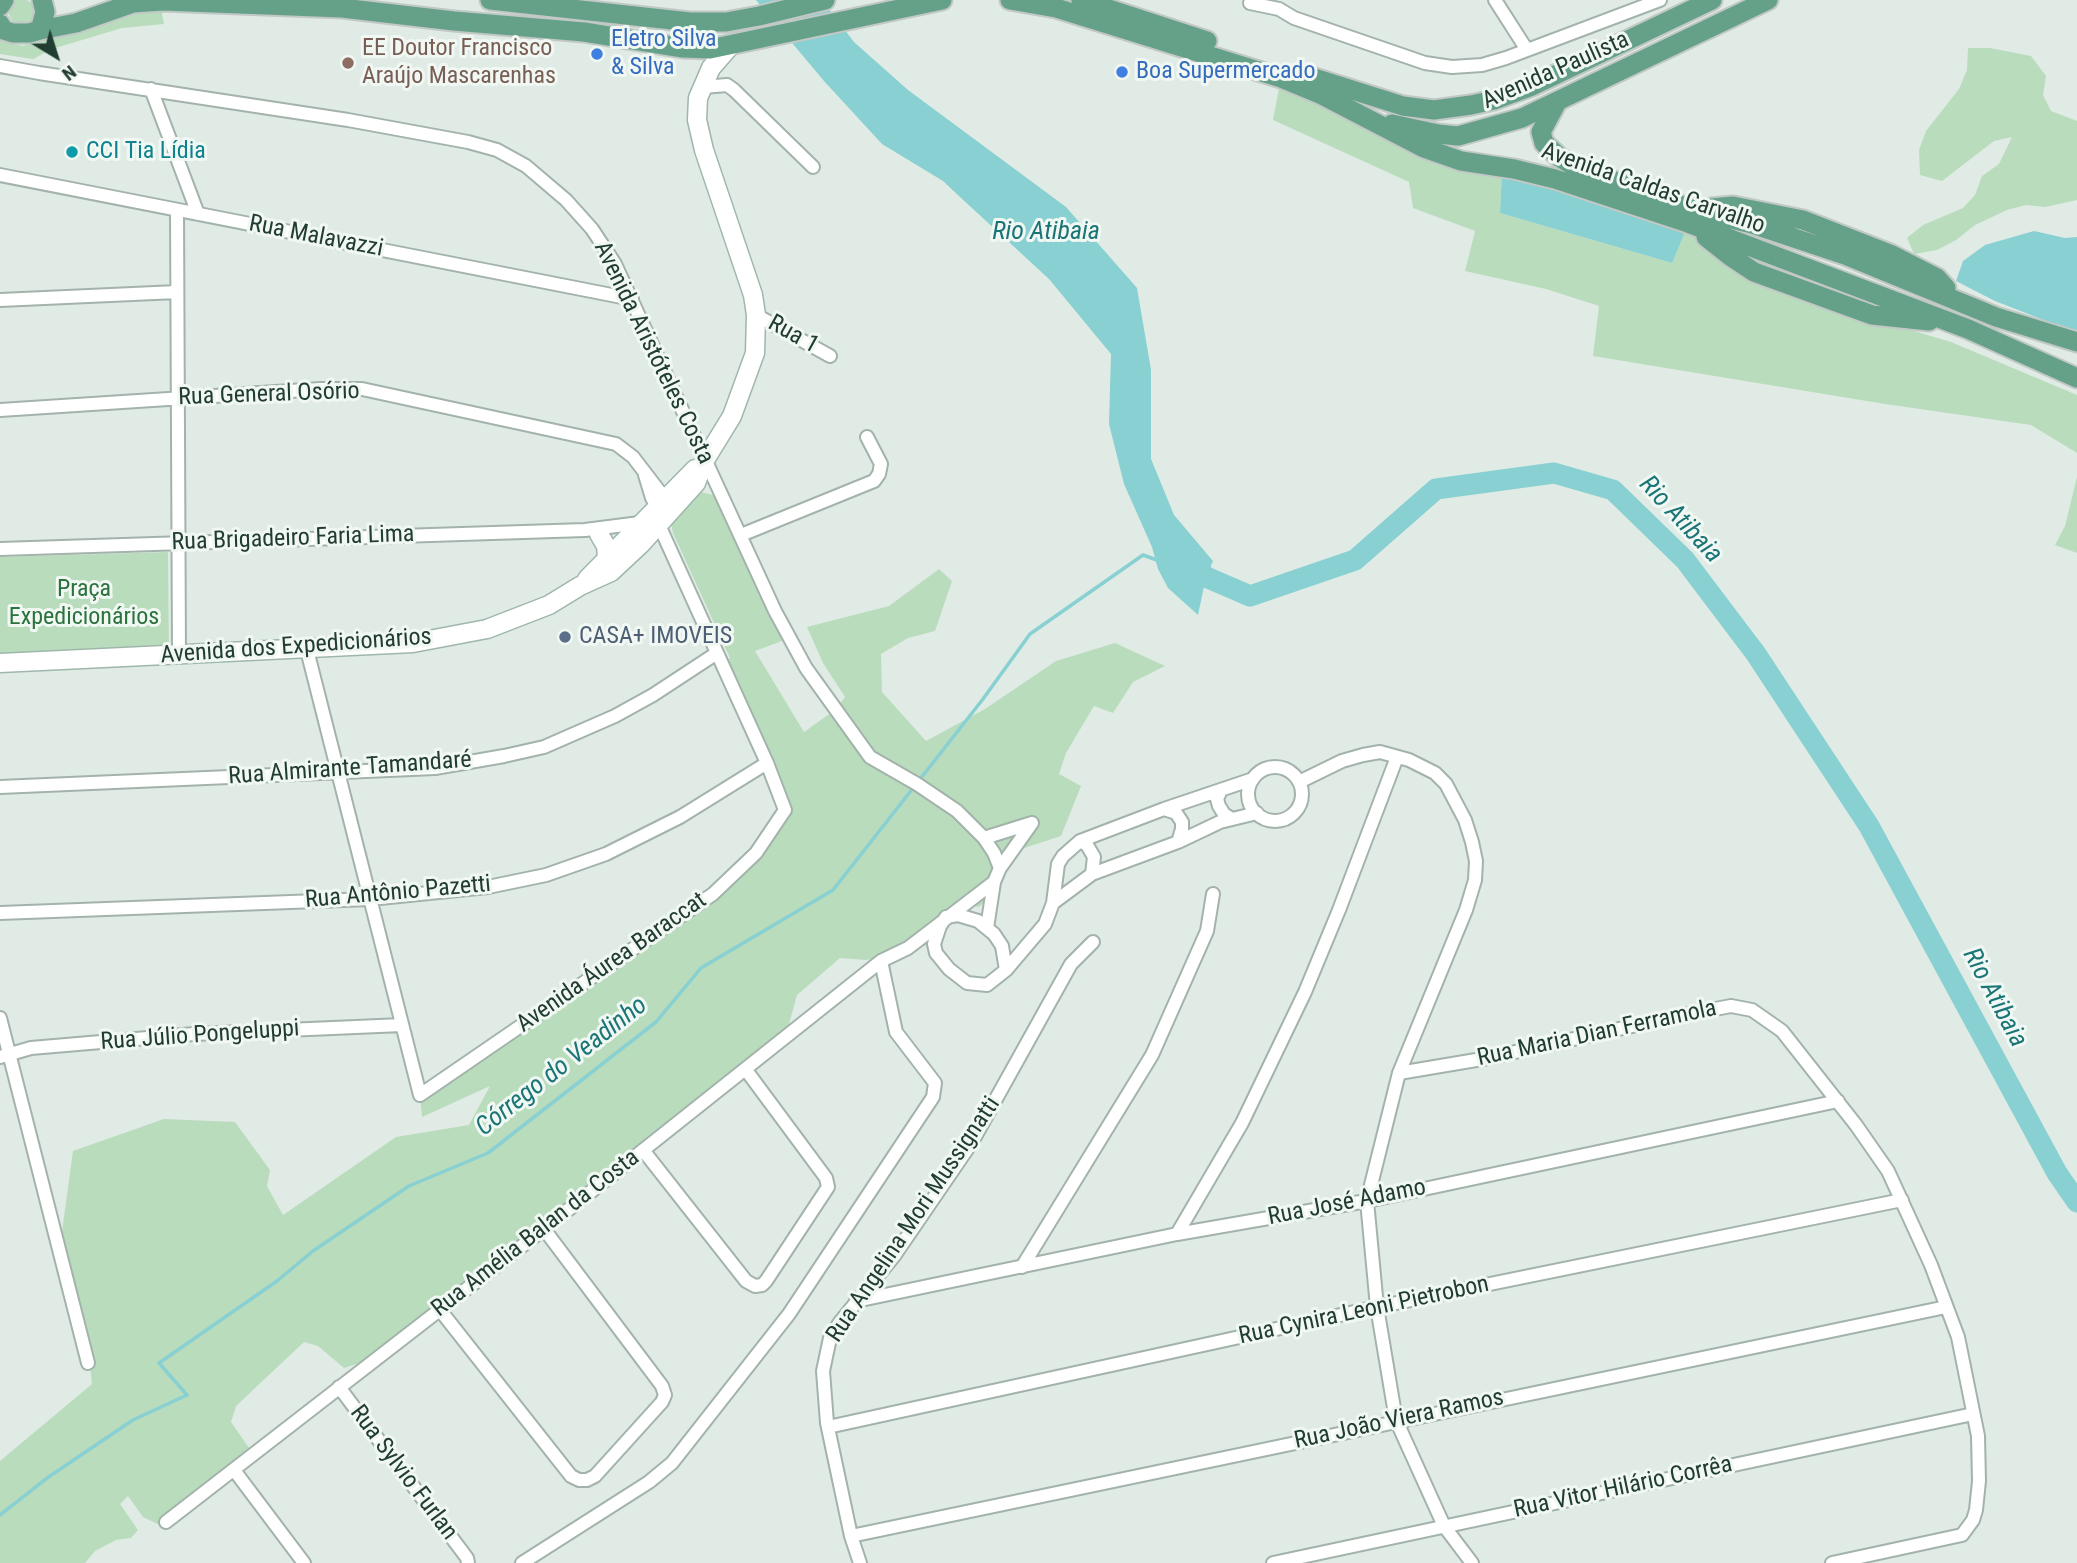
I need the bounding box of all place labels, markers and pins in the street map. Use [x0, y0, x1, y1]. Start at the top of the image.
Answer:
place label: Eletro Silva & Silva [611, 26, 716, 82]
place label: EE Doutor Francisco Araújo Mascarenhas [362, 35, 556, 91]
marker: Eletro Silva & Silva [589, 46, 605, 62]
marker: EE Doutor Francisco Araújo Mascarenhas [340, 55, 356, 71]
place label: Boa Supermercado [1136, 58, 1316, 86]
marker: Boa Supermercado [1114, 64, 1130, 80]
place label: CCI Tia Lídia [86, 138, 206, 166]
marker: CCI Tia Lídia [64, 144, 80, 160]
place label: CASA+ IMOVEIS [579, 623, 732, 651]
marker: CASA+ IMOVEIS [557, 629, 573, 645]

